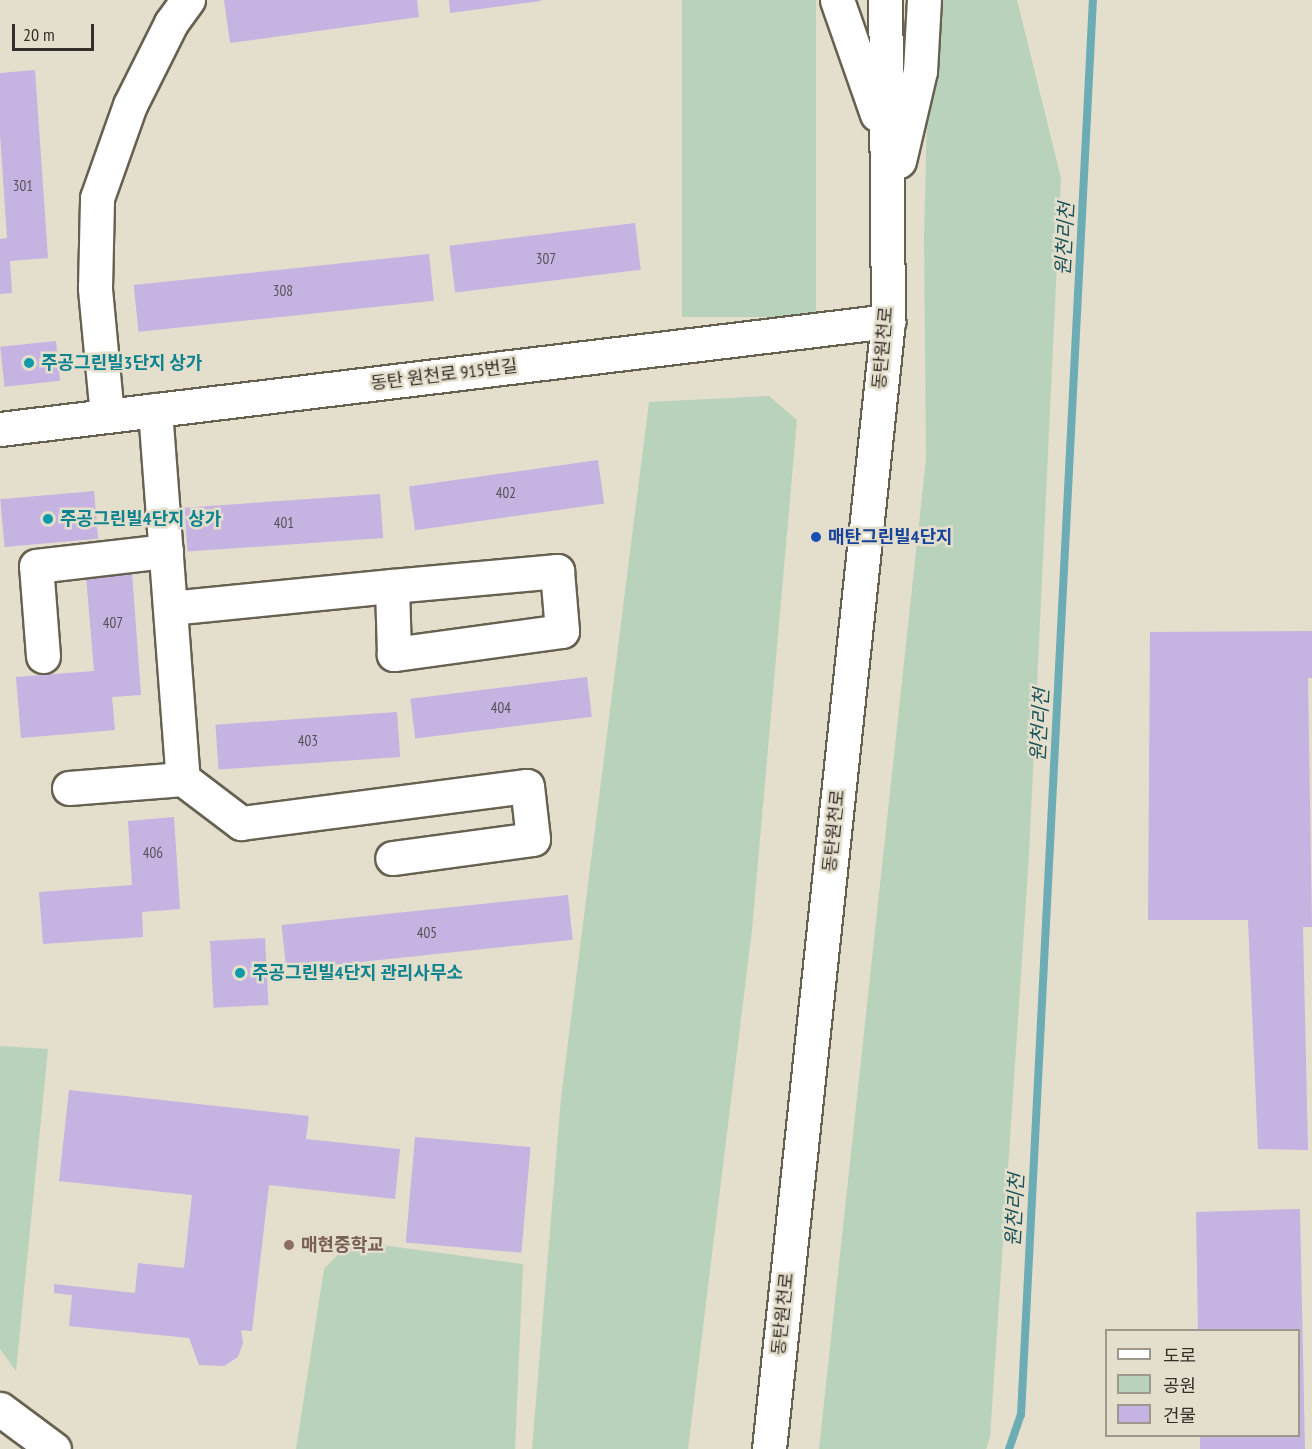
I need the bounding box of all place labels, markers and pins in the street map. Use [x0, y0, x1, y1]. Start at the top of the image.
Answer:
place label: 주공그린빌3단지 상가 [41, 352, 202, 374]
marker: 주공그린빌3단지 상가 [22, 356, 36, 370]
place label: 주공그린빌4단지 상가 [60, 508, 221, 530]
marker: 주공그린빌4단지 상가 [41, 512, 55, 526]
place label: 매탄그린빌4단지 [828, 526, 953, 548]
marker: 매탄그린빌4단지 [809, 530, 823, 544]
place label: 주공그린빌4단지 관리사무소 [252, 962, 463, 984]
marker: 주공그린빌4단지 관리사무소 [233, 966, 247, 980]
place label: 매현중학교 [301, 1234, 384, 1256]
marker: 매현중학교 [282, 1238, 296, 1252]

